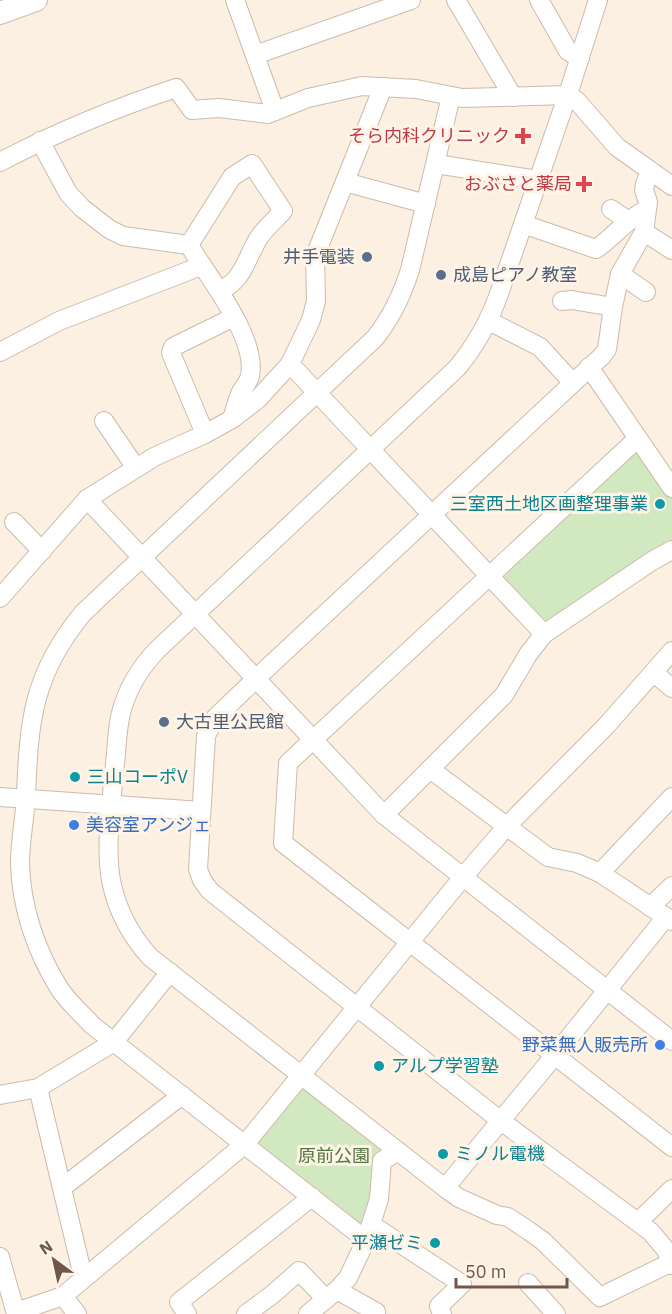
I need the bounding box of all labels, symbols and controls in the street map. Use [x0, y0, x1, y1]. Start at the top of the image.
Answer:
place label: そら内科クリニック [348, 124, 510, 147]
marker: そら内科クリニック [514, 127, 532, 145]
place label: おぶさと薬局 [464, 172, 572, 195]
marker: おぶさと薬局 [577, 177, 591, 191]
place label: 井手電装 [283, 245, 355, 268]
marker: 井手電装 [360, 250, 374, 264]
place label: 成島ピアノ教室 [453, 263, 577, 286]
marker: 成島ピアノ教室 [434, 268, 448, 282]
place label: 三室西土地区画整理事業 [450, 492, 648, 515]
marker: 三室西土地区画整理事業 [653, 497, 667, 511]
place label: 大古里公民館 [176, 710, 284, 733]
marker: 大古里公民館 [157, 715, 171, 729]
place label: 三山コーポV [87, 765, 188, 788]
marker: 三山コーポV [68, 770, 82, 784]
place label: 美容室アンジェ [86, 813, 211, 836]
marker: 美容室アンジェ [67, 818, 81, 832]
place label: 野菜無人販売所 [522, 1033, 648, 1056]
marker: 野菜無人販売所 [653, 1038, 667, 1052]
place label: アルプ学習塾 [391, 1054, 499, 1077]
marker: アルプ学習塾 [372, 1059, 386, 1073]
place label: ミノル電機 [455, 1142, 545, 1165]
park label: 原前公園 [298, 1144, 370, 1167]
marker: ミノル電機 [436, 1147, 450, 1161]
north arrow [24, 1230, 84, 1290]
place label: 平瀬ゼミ [351, 1231, 423, 1254]
text: N [36, 1236, 56, 1259]
marker: 平瀬ゼミ [428, 1236, 442, 1250]
scale bar [456, 1251, 567, 1289]
text: 50 m [465, 1260, 507, 1283]

